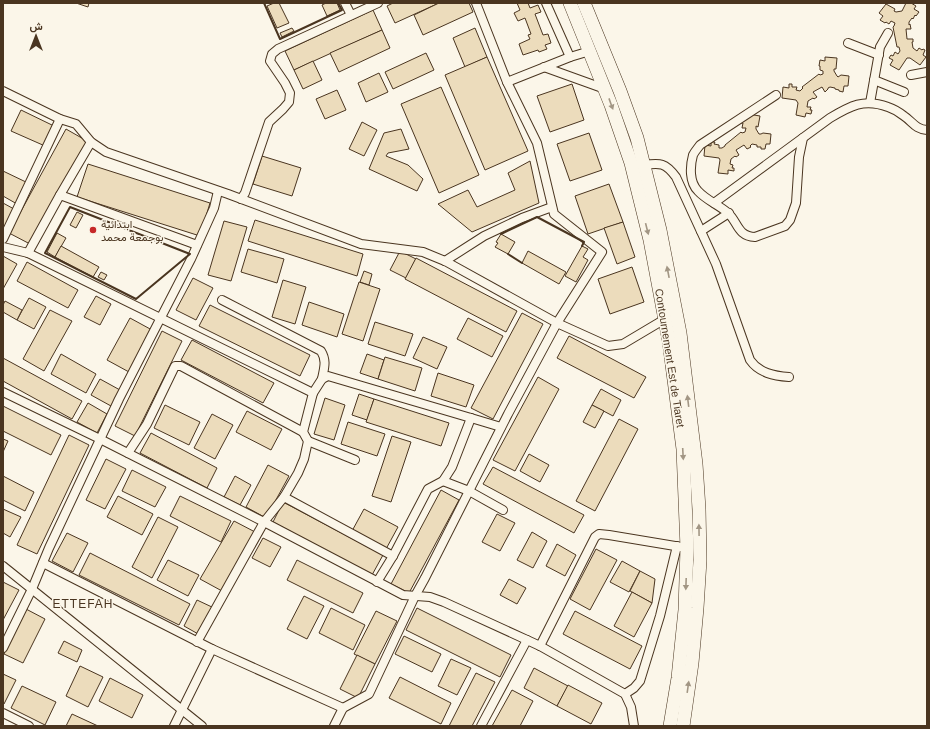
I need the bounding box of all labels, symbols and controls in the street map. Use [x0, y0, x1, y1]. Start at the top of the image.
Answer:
north arrow [16, 16, 56, 56]
text: ش [29, 20, 43, 33]
one-way arrow [608, 99, 614, 111]
place label: ابتدائية بوجمعة محمد [101, 218, 163, 244]
one-way arrow [645, 223, 651, 235]
marker: ابتدائية بوجمعة محمد [88, 225, 98, 235]
one-way arrow [665, 266, 671, 278]
street label: Contournement Est de Tiaret [653, 288, 687, 428]
one-way arrow [685, 395, 691, 407]
one-way arrow [680, 448, 687, 460]
one-way arrow [696, 523, 702, 536]
one-way arrow [682, 578, 689, 590]
district label: ETTEFAH [52, 597, 114, 611]
one-way arrow [685, 681, 691, 693]

